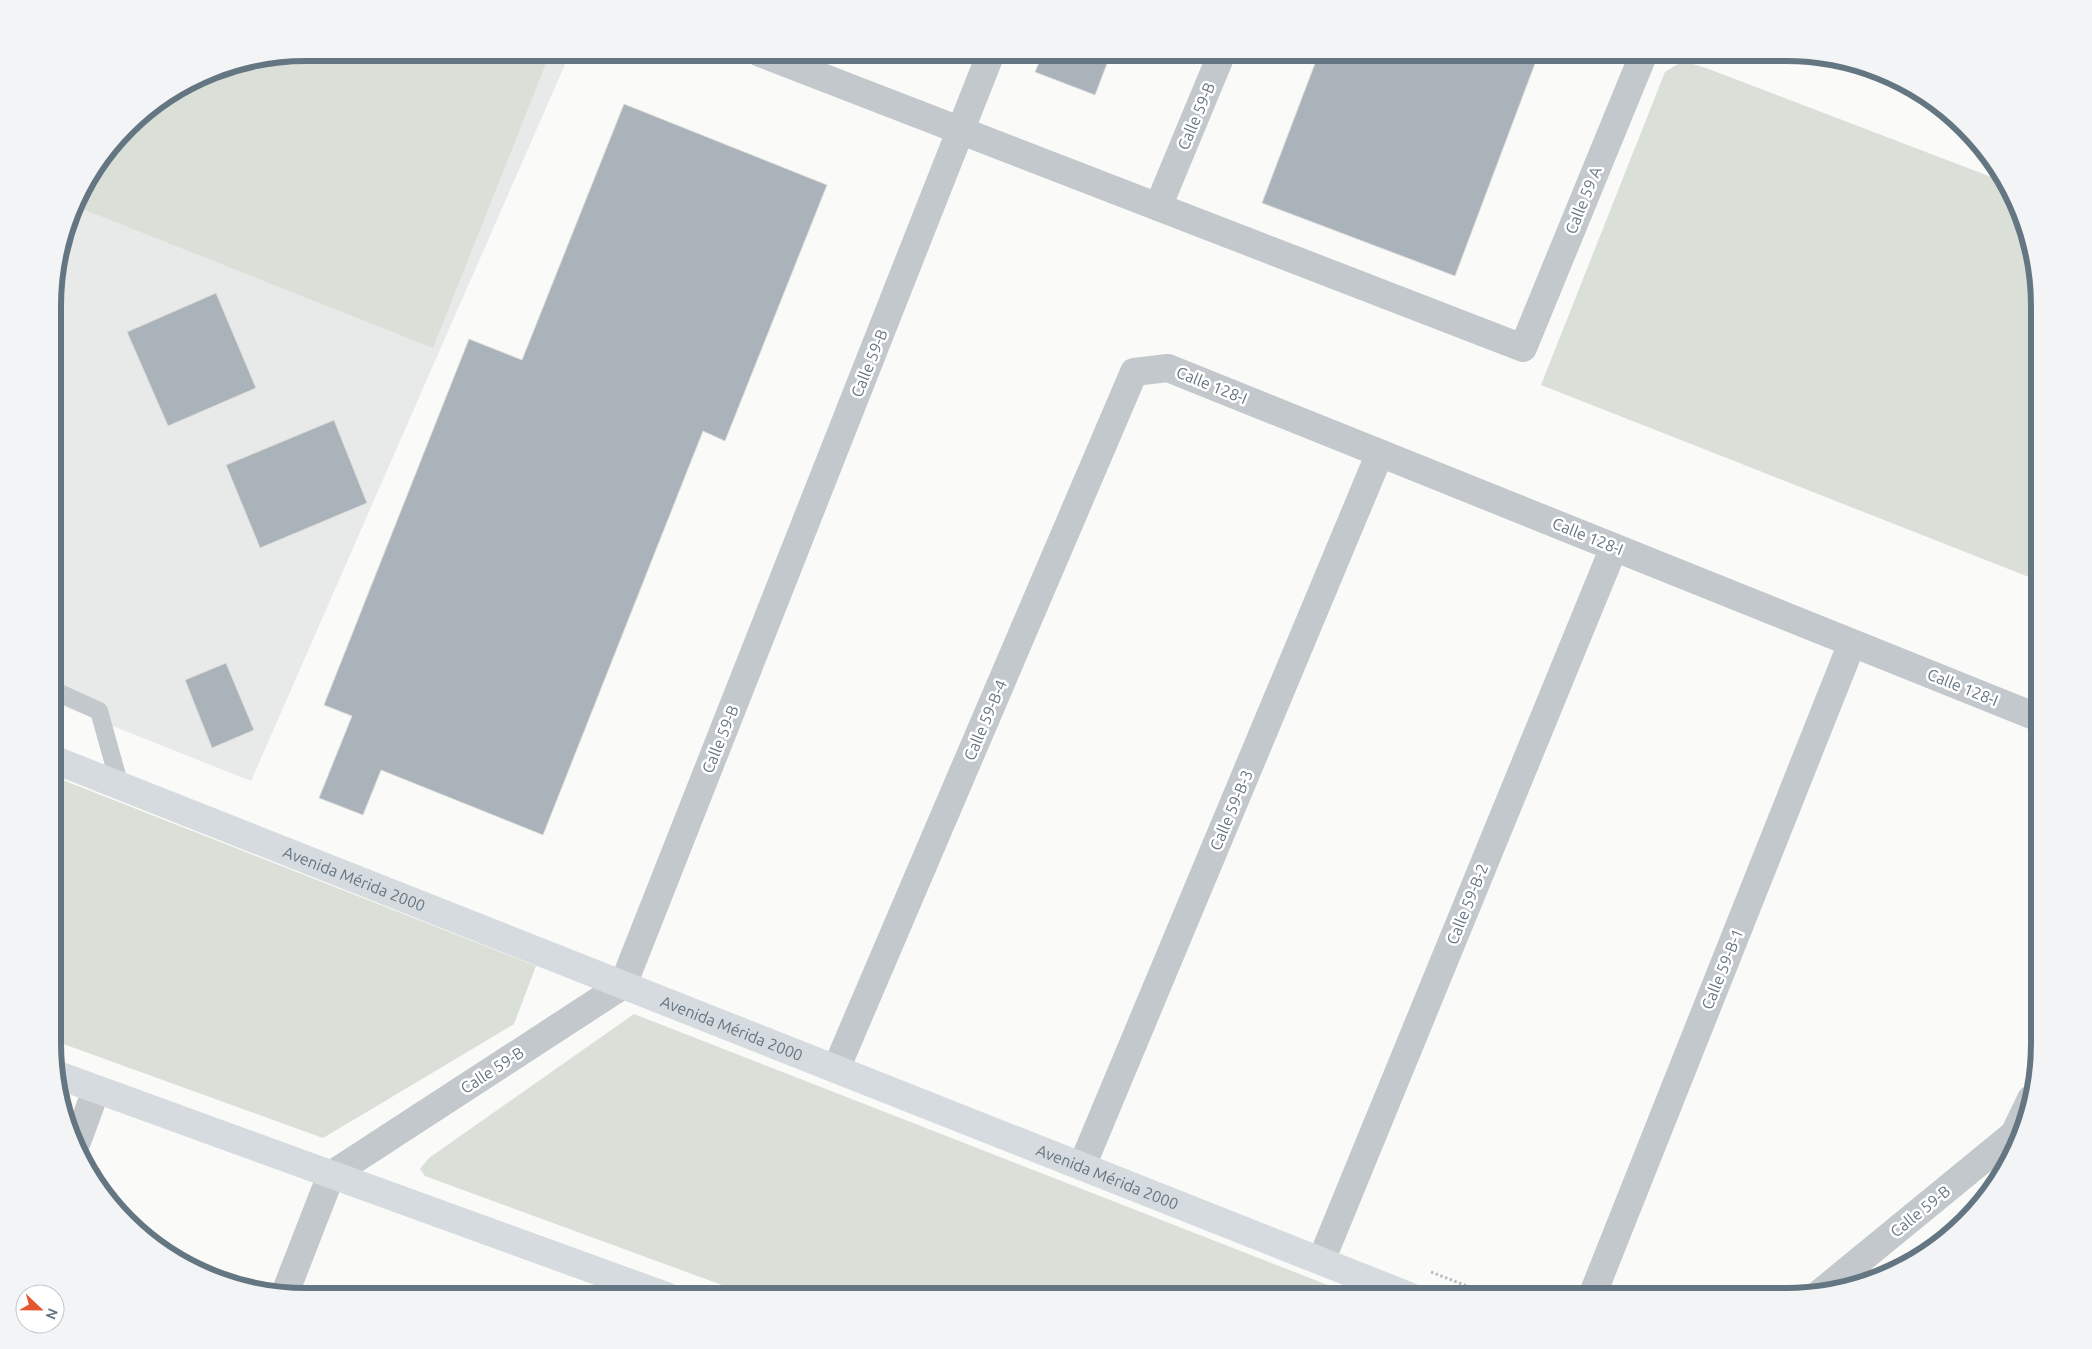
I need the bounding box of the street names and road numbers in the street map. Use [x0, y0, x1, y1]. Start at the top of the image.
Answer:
street label: Calle 59-B [1174, 79, 1218, 153]
street label: Calle 59 A [1561, 163, 1605, 236]
street label: Calle 59-B [847, 326, 891, 400]
street label: Calle 128-I [1174, 363, 1250, 407]
street label: Calle 128-I [1550, 514, 1626, 558]
street label: Calle 128-I [1925, 665, 2001, 709]
street label: Calle 59-B-4 [960, 677, 1010, 763]
street label: Calle 59-B [698, 702, 742, 776]
street label: Calle 59-B-3 [1206, 767, 1256, 853]
street label: Avenida Mérida 2000 [281, 842, 428, 915]
street label: Calle 59-B-2 [1443, 861, 1491, 947]
street label: Calle 59-B-1 [1698, 926, 1746, 1012]
street label: Avenida Mérida 2000 [658, 992, 806, 1064]
street label: Calle 59-B [457, 1043, 527, 1097]
street label: Avenida Mérida 2000 [1034, 1140, 1181, 1213]
street label: Calle 59-B [1886, 1181, 1954, 1241]

